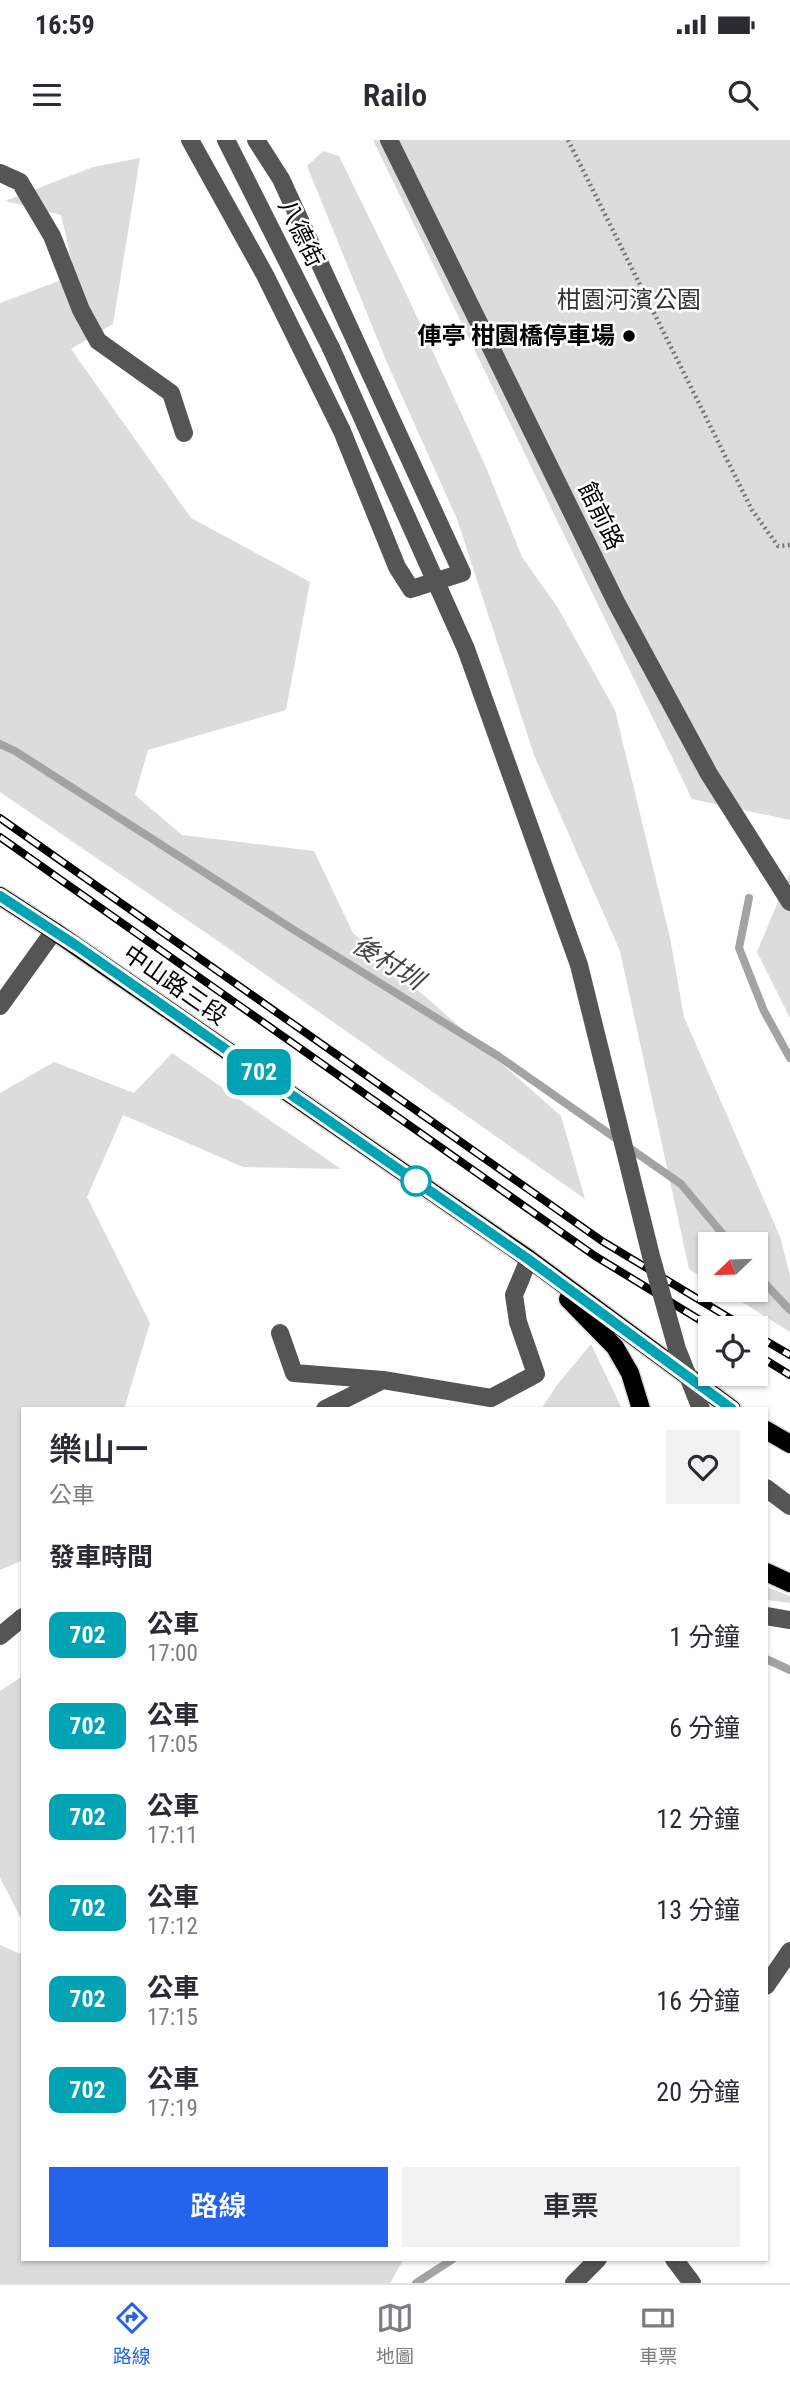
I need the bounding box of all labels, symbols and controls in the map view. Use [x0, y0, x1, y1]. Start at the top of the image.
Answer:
text: 16:59 [35, 10, 95, 40]
icon: menu [28, 76, 66, 114]
text: Railo [363, 76, 427, 114]
icon: search [724, 76, 762, 114]
street label: 八德街 [273, 195, 329, 271]
park label: 柑園河濱公園 [557, 286, 701, 314]
place label: 俥亭 柑園橋停車場 [417, 322, 615, 350]
marker: 俥亭 柑園橋停車場 [621, 328, 637, 344]
street label: 館前路 [573, 478, 629, 554]
water label: 後村圳 [347, 929, 432, 998]
street label: 中山路三段 [118, 939, 232, 1031]
line badge: 702 [219, 1049, 299, 1095]
text: 702 [241, 1058, 277, 1086]
unlabelled marker [401, 1166, 431, 1196]
north arrow [698, 1232, 768, 1302]
map controls [698, 1232, 768, 1386]
button: locate [698, 1316, 768, 1386]
text: 樂山一 [49, 1430, 148, 1469]
button: heart [666, 1430, 740, 1504]
text: 公車 [49, 1482, 95, 1509]
text: 發車時間 [49, 1542, 153, 1572]
text: 公車 [147, 1609, 199, 1639]
text: 702 [69, 1621, 106, 1649]
text: 1 分鐘 [669, 1622, 740, 1652]
text: 17:00 [147, 1640, 198, 1667]
text: 公車 [147, 1700, 199, 1730]
text: 702 [69, 1712, 106, 1740]
text: 6 分鐘 [669, 1713, 740, 1743]
text: 17:05 [147, 1731, 198, 1758]
text: 公車 [147, 1791, 199, 1821]
text: 702 [69, 1803, 106, 1831]
text: 12 分鐘 [656, 1804, 740, 1834]
text: 17:11 [147, 1822, 198, 1849]
text: 公車 [147, 1882, 199, 1912]
text: 702 [69, 1894, 106, 1922]
text: 13 分鐘 [656, 1895, 740, 1925]
text: 17:12 [147, 1913, 198, 1940]
text: 公車 [147, 1973, 199, 2003]
text: 702 [69, 1985, 106, 2013]
text: 16 分鐘 [656, 1986, 740, 2016]
text: 17:15 [147, 2004, 198, 2031]
text: 公車 [147, 2064, 199, 2094]
text: 702 [69, 2076, 106, 2104]
text: 20 分鐘 [656, 2077, 740, 2107]
text: 17:19 [147, 2095, 198, 2122]
button: 路線 [49, 2167, 388, 2247]
button: 車票 [402, 2167, 740, 2247]
tab: 路線 [113, 2299, 151, 2368]
tab: 地圖 [376, 2299, 414, 2368]
tab: 車票 [639, 2299, 677, 2368]

